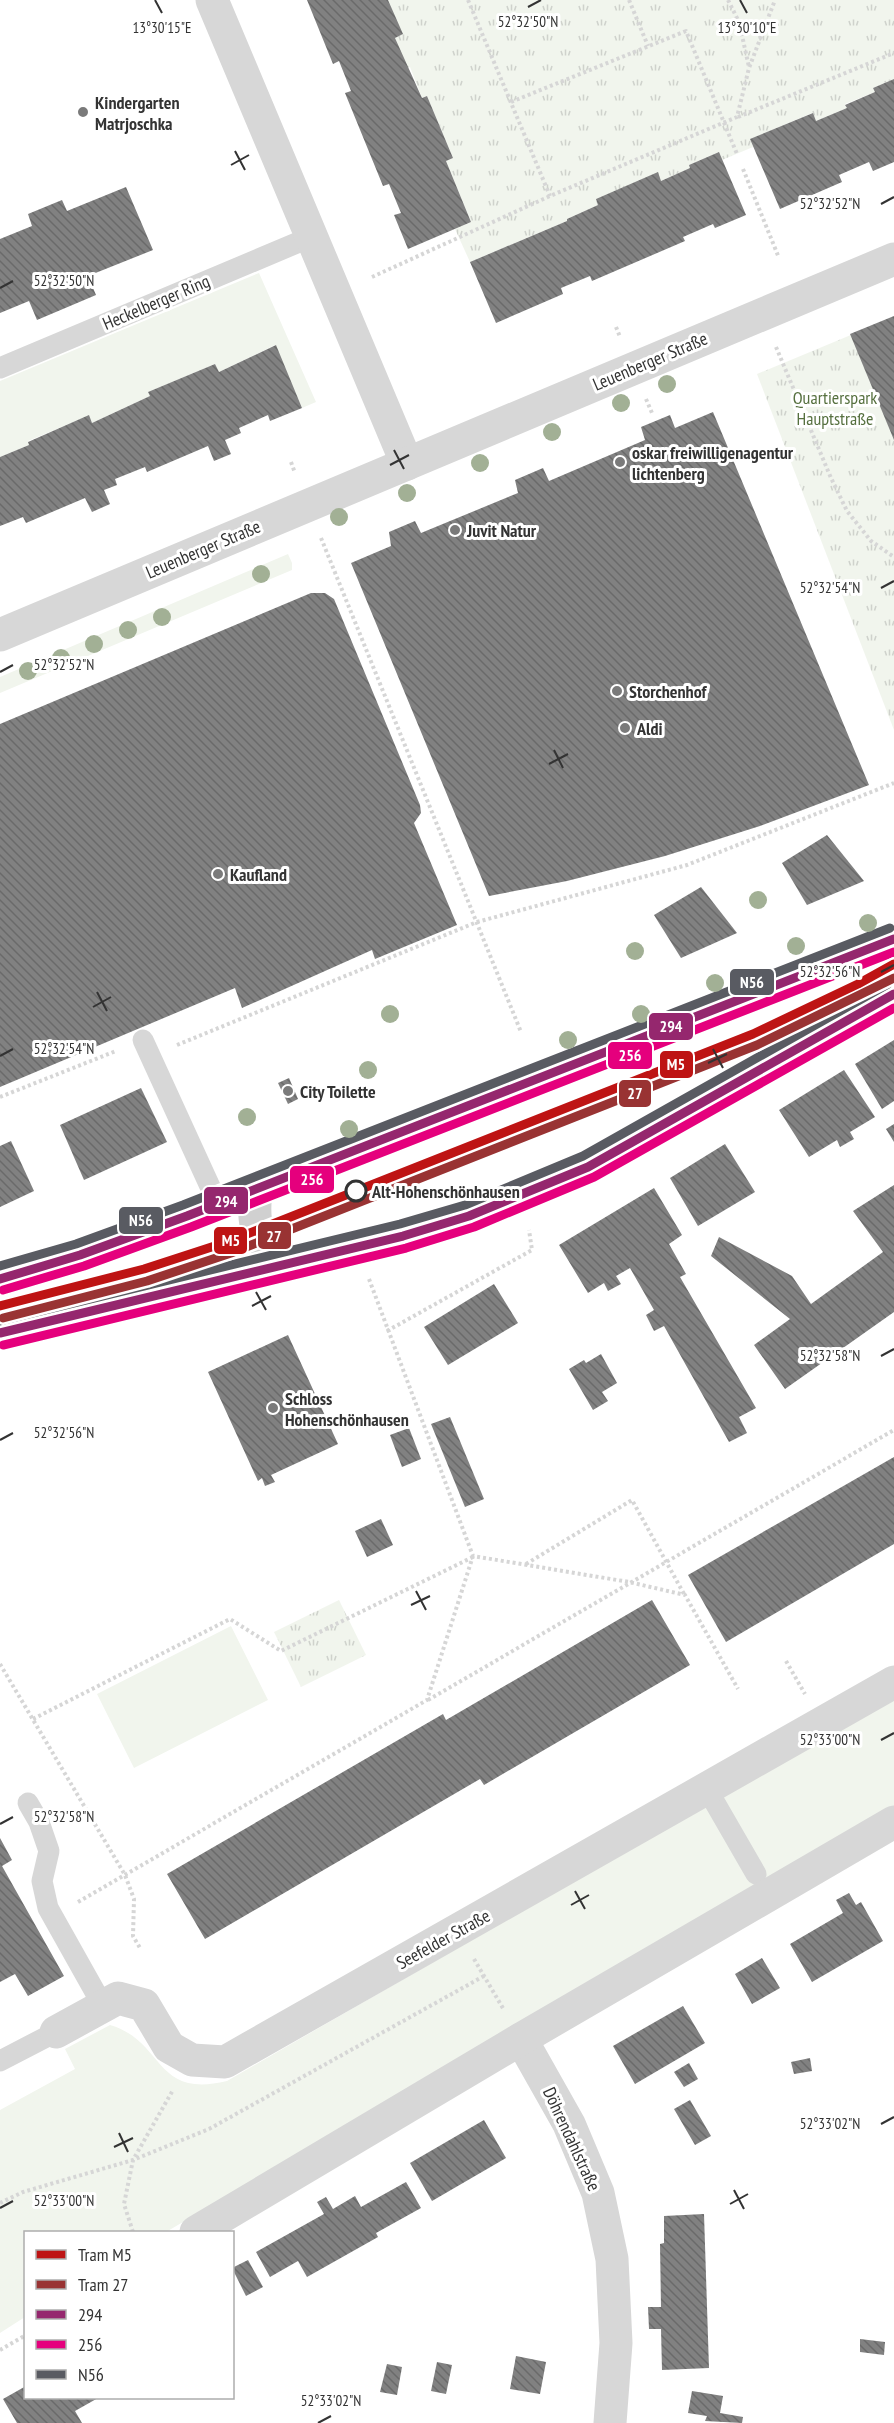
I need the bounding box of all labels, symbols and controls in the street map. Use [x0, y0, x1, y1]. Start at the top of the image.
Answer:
text: 52°32'50"N [498, 12, 558, 31]
text: 13°30'15"E [132, 18, 192, 37]
text: 13°30'10"E [717, 18, 777, 37]
place label: Kindergarten Matrjoschka [95, 91, 180, 135]
marker: Kindergarten Matrjoschka [76, 105, 90, 119]
text: 52°32'52"N [800, 194, 860, 213]
street label: Heckelberger Ring [99, 269, 213, 335]
text: 52°32'50"N [34, 271, 94, 290]
street label: Leuenberger Straße [589, 327, 711, 395]
park label: Quartierspark Hauptstraße [793, 386, 877, 430]
place label: oskar freiwilligenagentur lichtenberg [632, 441, 794, 485]
marker: oskar freiwilligenagentur lichtenberg [613, 455, 627, 469]
street label: Leuenberger Straße [142, 515, 264, 583]
place label: Juvit Natur [466, 519, 537, 542]
marker: Juvit Natur [448, 523, 462, 537]
text: 52°32'54"N [800, 578, 860, 597]
text: 52°32'52"N [34, 655, 94, 674]
place label: Storchenhof [629, 680, 708, 703]
marker: Storchenhof [610, 684, 624, 698]
place label: Aldi [636, 717, 662, 740]
marker: Aldi [618, 721, 632, 735]
place label: Kaufland [230, 863, 287, 886]
marker: Kaufland [211, 867, 225, 881]
text: 52°32'56"N [800, 962, 860, 981]
line badge: N56 [729, 968, 775, 996]
text: N56 [740, 972, 764, 992]
line badge: 294 [648, 1012, 694, 1041]
text: 294 [660, 1016, 683, 1036]
text: 52°32'54"N [34, 1039, 94, 1058]
line badge: 256 [607, 1041, 653, 1070]
text: 256 [619, 1045, 642, 1065]
line badge: M5 [659, 1050, 694, 1079]
text: M5 [667, 1054, 685, 1074]
line badge: 27 [618, 1079, 652, 1108]
place label: City Toilette [300, 1080, 376, 1103]
text: 27 [627, 1083, 643, 1103]
marker: City Toilette [281, 1084, 295, 1098]
line badge: 256 [289, 1165, 335, 1194]
text: 256 [301, 1169, 324, 1189]
marker: Alt-Hohenschönhausen [345, 1180, 367, 1202]
place label: Alt-Hohenschönhausen [371, 1180, 520, 1203]
line badge: 294 [203, 1186, 249, 1215]
text: 294 [215, 1191, 238, 1211]
line badge: N56 [118, 1206, 164, 1235]
text: N56 [129, 1210, 153, 1230]
line badge: 27 [257, 1221, 292, 1250]
line badge: M5 [213, 1226, 248, 1255]
text: 27 [266, 1226, 282, 1246]
text: M5 [222, 1230, 240, 1250]
text: 52°32'58"N [800, 1346, 860, 1365]
place label: Schloss Hohenschönhausen [285, 1387, 409, 1431]
marker: Schloss Hohenschönhausen [266, 1401, 280, 1415]
text: 52°32'56"N [34, 1423, 94, 1442]
text: 52°33'00"N [800, 1730, 860, 1749]
text: 52°32'58"N [34, 1807, 94, 1826]
street label: Seefelder Straße [392, 1904, 494, 1974]
street label: Döhrendahlstraße [538, 2083, 606, 2195]
text: 52°33'02"N [800, 2114, 860, 2133]
text: 52°33'00"N [34, 2191, 94, 2210]
legend [24, 2231, 234, 2399]
text: Tram M5 [78, 2243, 132, 2266]
text: Tram 27 [78, 2273, 128, 2296]
text: 294 [78, 2303, 102, 2326]
text: 256 [78, 2333, 102, 2356]
text: N56 [78, 2363, 104, 2386]
text: 52°33'02"N [301, 2391, 361, 2410]

